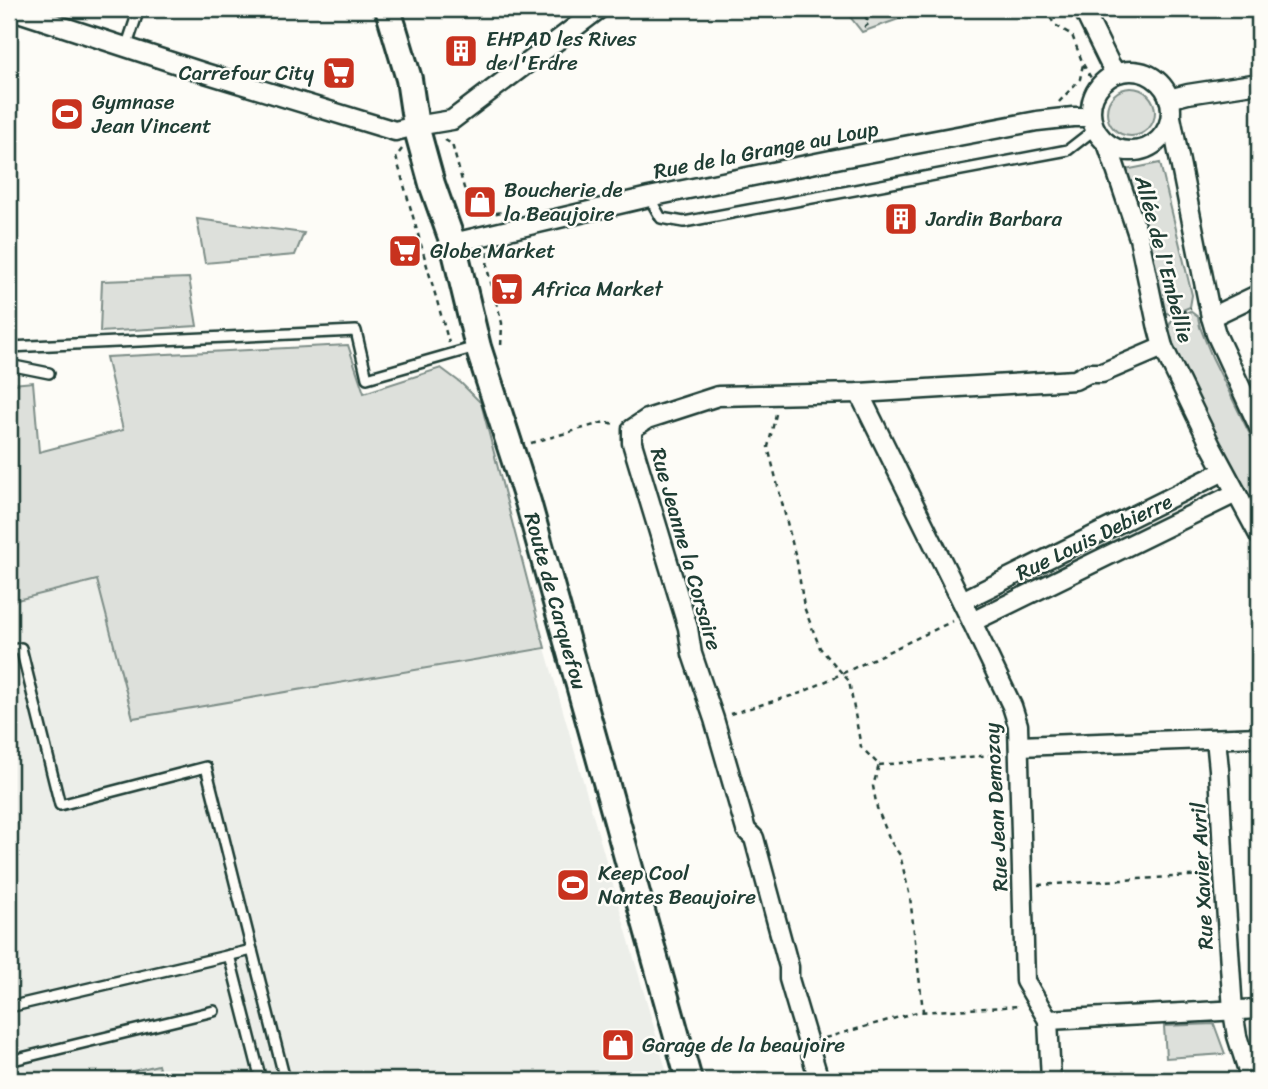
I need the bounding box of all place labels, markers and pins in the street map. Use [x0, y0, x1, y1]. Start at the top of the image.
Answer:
place label: EHPAD les Rives de l'Erdre [486, 20, 637, 82]
building icon: EHPAD les Rives de l'Erdre [442, 32, 480, 70]
place label: Carrefour City [179, 54, 314, 92]
supermarket icon: Carrefour City [320, 54, 358, 92]
place label: Gymnase Jean Vincent [91, 83, 211, 145]
sports icon: Gymnase Jean Vincent [48, 95, 86, 133]
place label: Boucherie de la Beaujoire [504, 171, 623, 233]
shop icon: Boucherie de la Beaujoire [461, 183, 499, 221]
building icon: Jardin Barbara [882, 200, 920, 238]
place label: Jardin Barbara [925, 200, 1062, 238]
supermarket icon: Globe Market [386, 232, 424, 270]
place label: Globe Market [430, 232, 555, 270]
supermarket icon: Africa Market [488, 270, 526, 308]
place label: Africa Market [531, 270, 664, 308]
place label: Keep Cool Nantes Beaujoire [598, 854, 756, 916]
sports icon: Keep Cool Nantes Beaujoire [554, 866, 592, 904]
shop icon: Garage de la beaujoire [599, 1026, 637, 1064]
place label: Garage de la beaujoire [642, 1026, 845, 1064]

